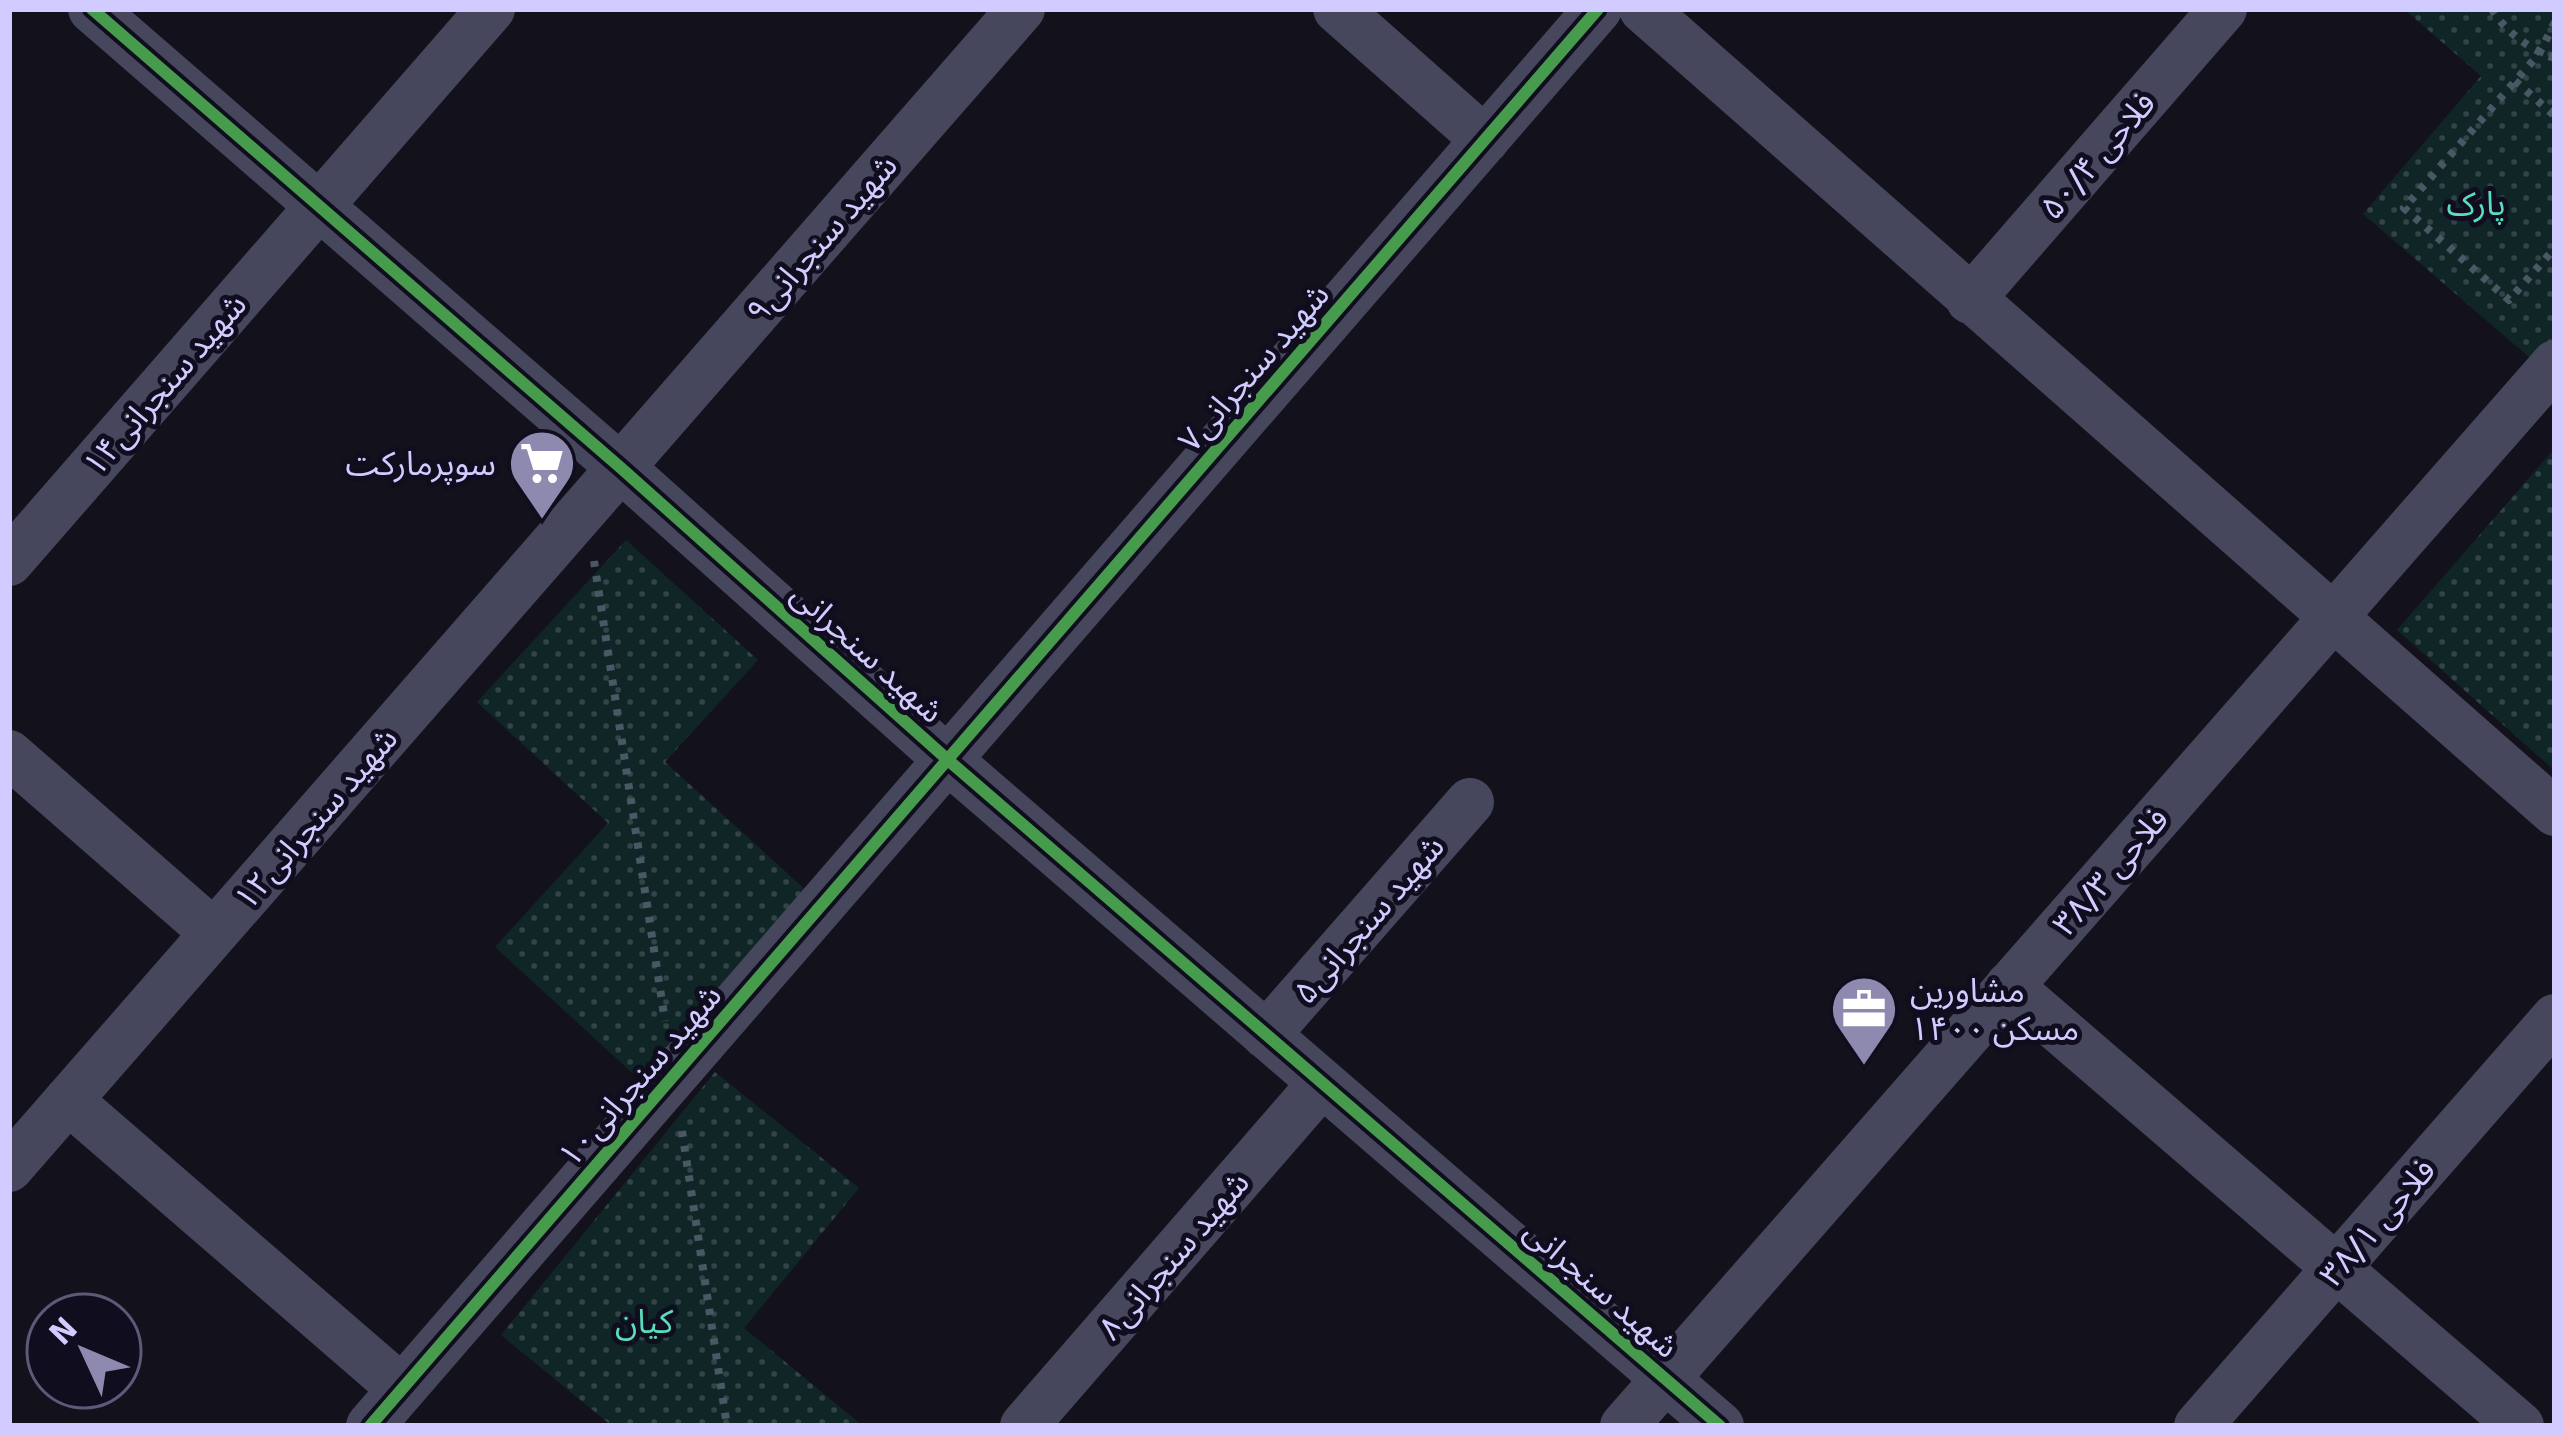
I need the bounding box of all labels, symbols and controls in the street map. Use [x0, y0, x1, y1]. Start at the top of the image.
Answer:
street label: فلاحی ۵۰/۴ [2031, 84, 2165, 228]
street label: شهید سنجرانی۹ [738, 146, 907, 332]
park label: پارک [2446, 184, 2506, 225]
street label: شهید سنجرانی۷ [1170, 275, 1339, 461]
street label: شهید سنجرانی۱۴ [75, 285, 256, 485]
supermarket icon: سوپرمارکت [507, 428, 577, 522]
place label: سوپرمارکت [346, 444, 496, 485]
street label: شهید سنجرانی [782, 574, 952, 732]
street label: شهید سنجرانی۱۲ [226, 719, 407, 919]
street label: فلاحی ۳۸/۳ [2044, 800, 2178, 944]
street label: شهید سنجرانی۵ [1285, 827, 1454, 1013]
place label: مشاورین مسکن ۱۴۰۰ [1910, 971, 2079, 1050]
office icon: مشاورین مسکن ۱۴۰۰ [1829, 974, 1899, 1068]
street label: شهید سنجرانی۱۰ [550, 976, 731, 1176]
street label: فلاحی ۳۸/۱ [2311, 1151, 2445, 1295]
street label: شهید سنجرانی۸ [1090, 1163, 1259, 1349]
street label: شهید سنجرانی [1515, 1211, 1687, 1367]
north arrow [24, 1291, 144, 1411]
park label: کیان [615, 1302, 673, 1343]
text: N [41, 1309, 86, 1354]

